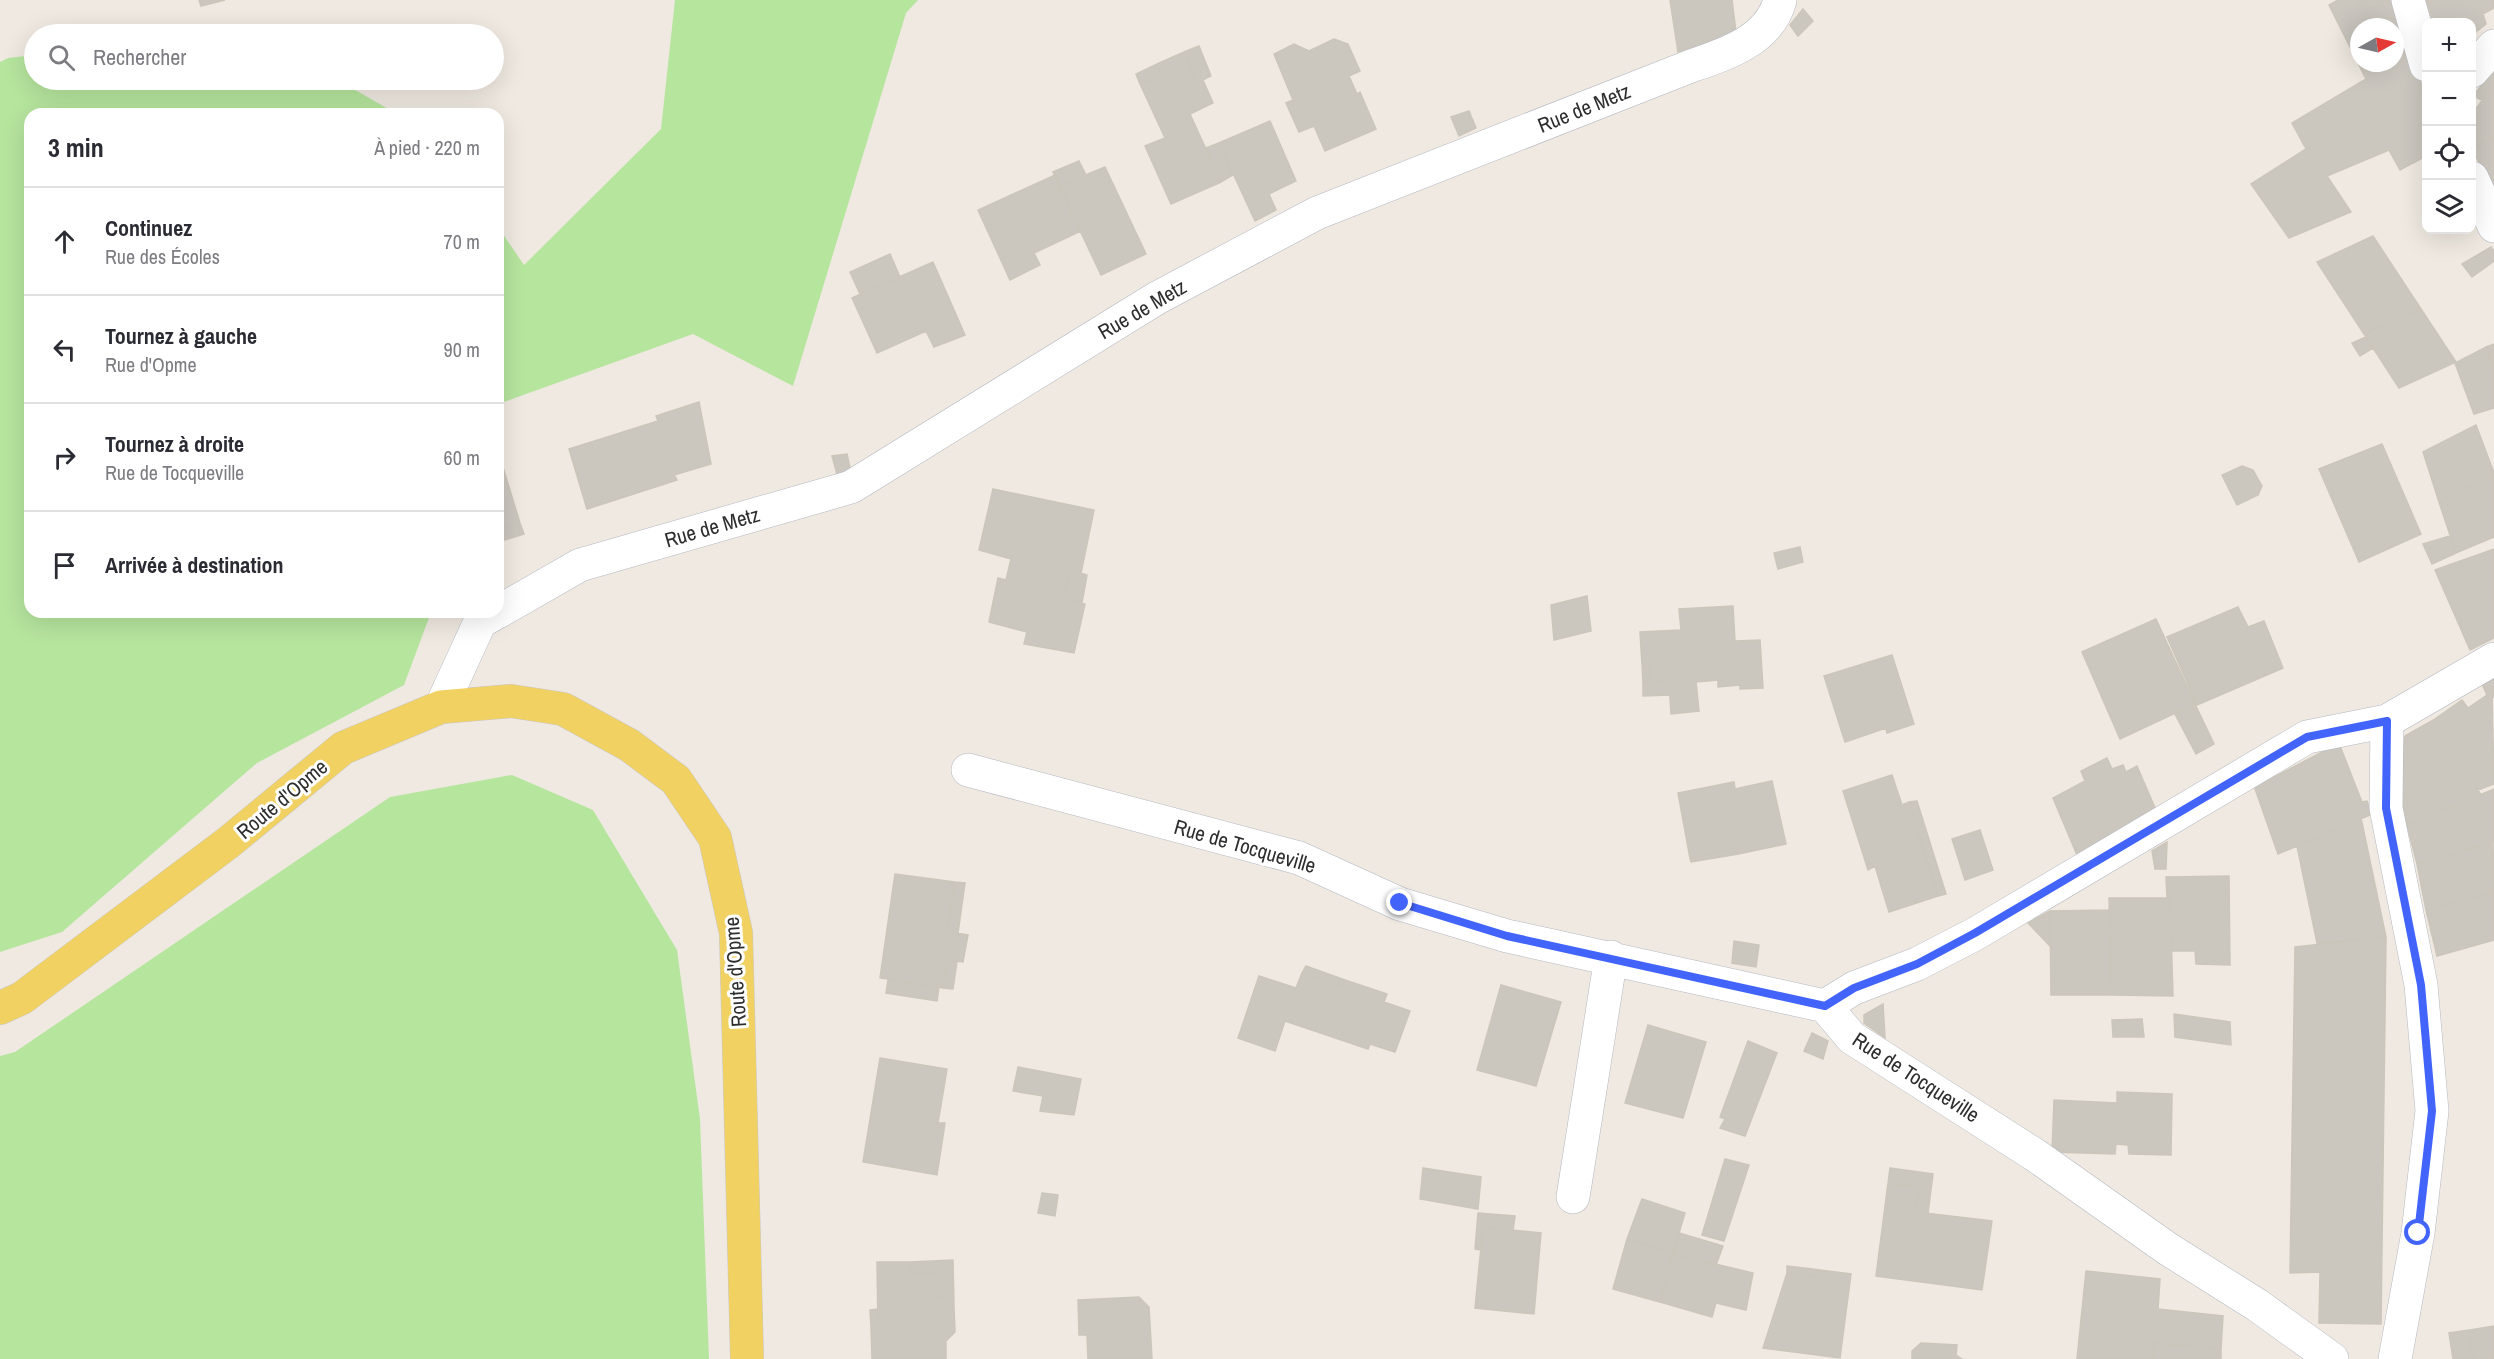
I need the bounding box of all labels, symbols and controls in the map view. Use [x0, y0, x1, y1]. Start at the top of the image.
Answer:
north arrow [2350, 18, 2404, 72]
map controls [2422, 18, 2476, 234]
button: + [2422, 18, 2476, 72]
search box [24, 24, 504, 90]
icon: search [45, 41, 78, 74]
text: Rechercher [93, 42, 186, 72]
button: − [2422, 72, 2476, 126]
street label: Rue de Metz [1533, 76, 1635, 140]
button: locate [2422, 126, 2476, 180]
text: 3 min [48, 130, 104, 165]
text: À pied · 220 m [374, 134, 480, 161]
button: layers [2422, 180, 2476, 234]
text: Continuez [105, 213, 192, 243]
icon: ahead [48, 225, 81, 258]
text: 70 m [444, 228, 480, 255]
text: Rue des Écoles [105, 243, 220, 270]
street label: Rue de Metz [1092, 272, 1192, 346]
text: Tournez à gauche [105, 321, 257, 351]
icon: left [48, 333, 81, 366]
text: 90 m [444, 336, 480, 363]
text: Rue d'Opme [105, 351, 197, 378]
text: Tournez à droite [105, 429, 244, 459]
icon: right [48, 441, 81, 474]
text: 60 m [444, 444, 480, 471]
text: Rue de Tocqueville [105, 459, 244, 486]
street label: Rue de Metz [661, 500, 763, 554]
icon: arrive [48, 549, 81, 582]
text: Arrivée à destination [105, 550, 283, 580]
street label: Route d'Opme [230, 752, 334, 846]
street label: Rue de Tocqueville [1171, 812, 1319, 880]
route end [1386, 889, 1412, 915]
street label: Route d'Opme [717, 916, 753, 1028]
street label: Rue de Tocqueville [1847, 1025, 1985, 1129]
route start [2404, 1219, 2430, 1245]

